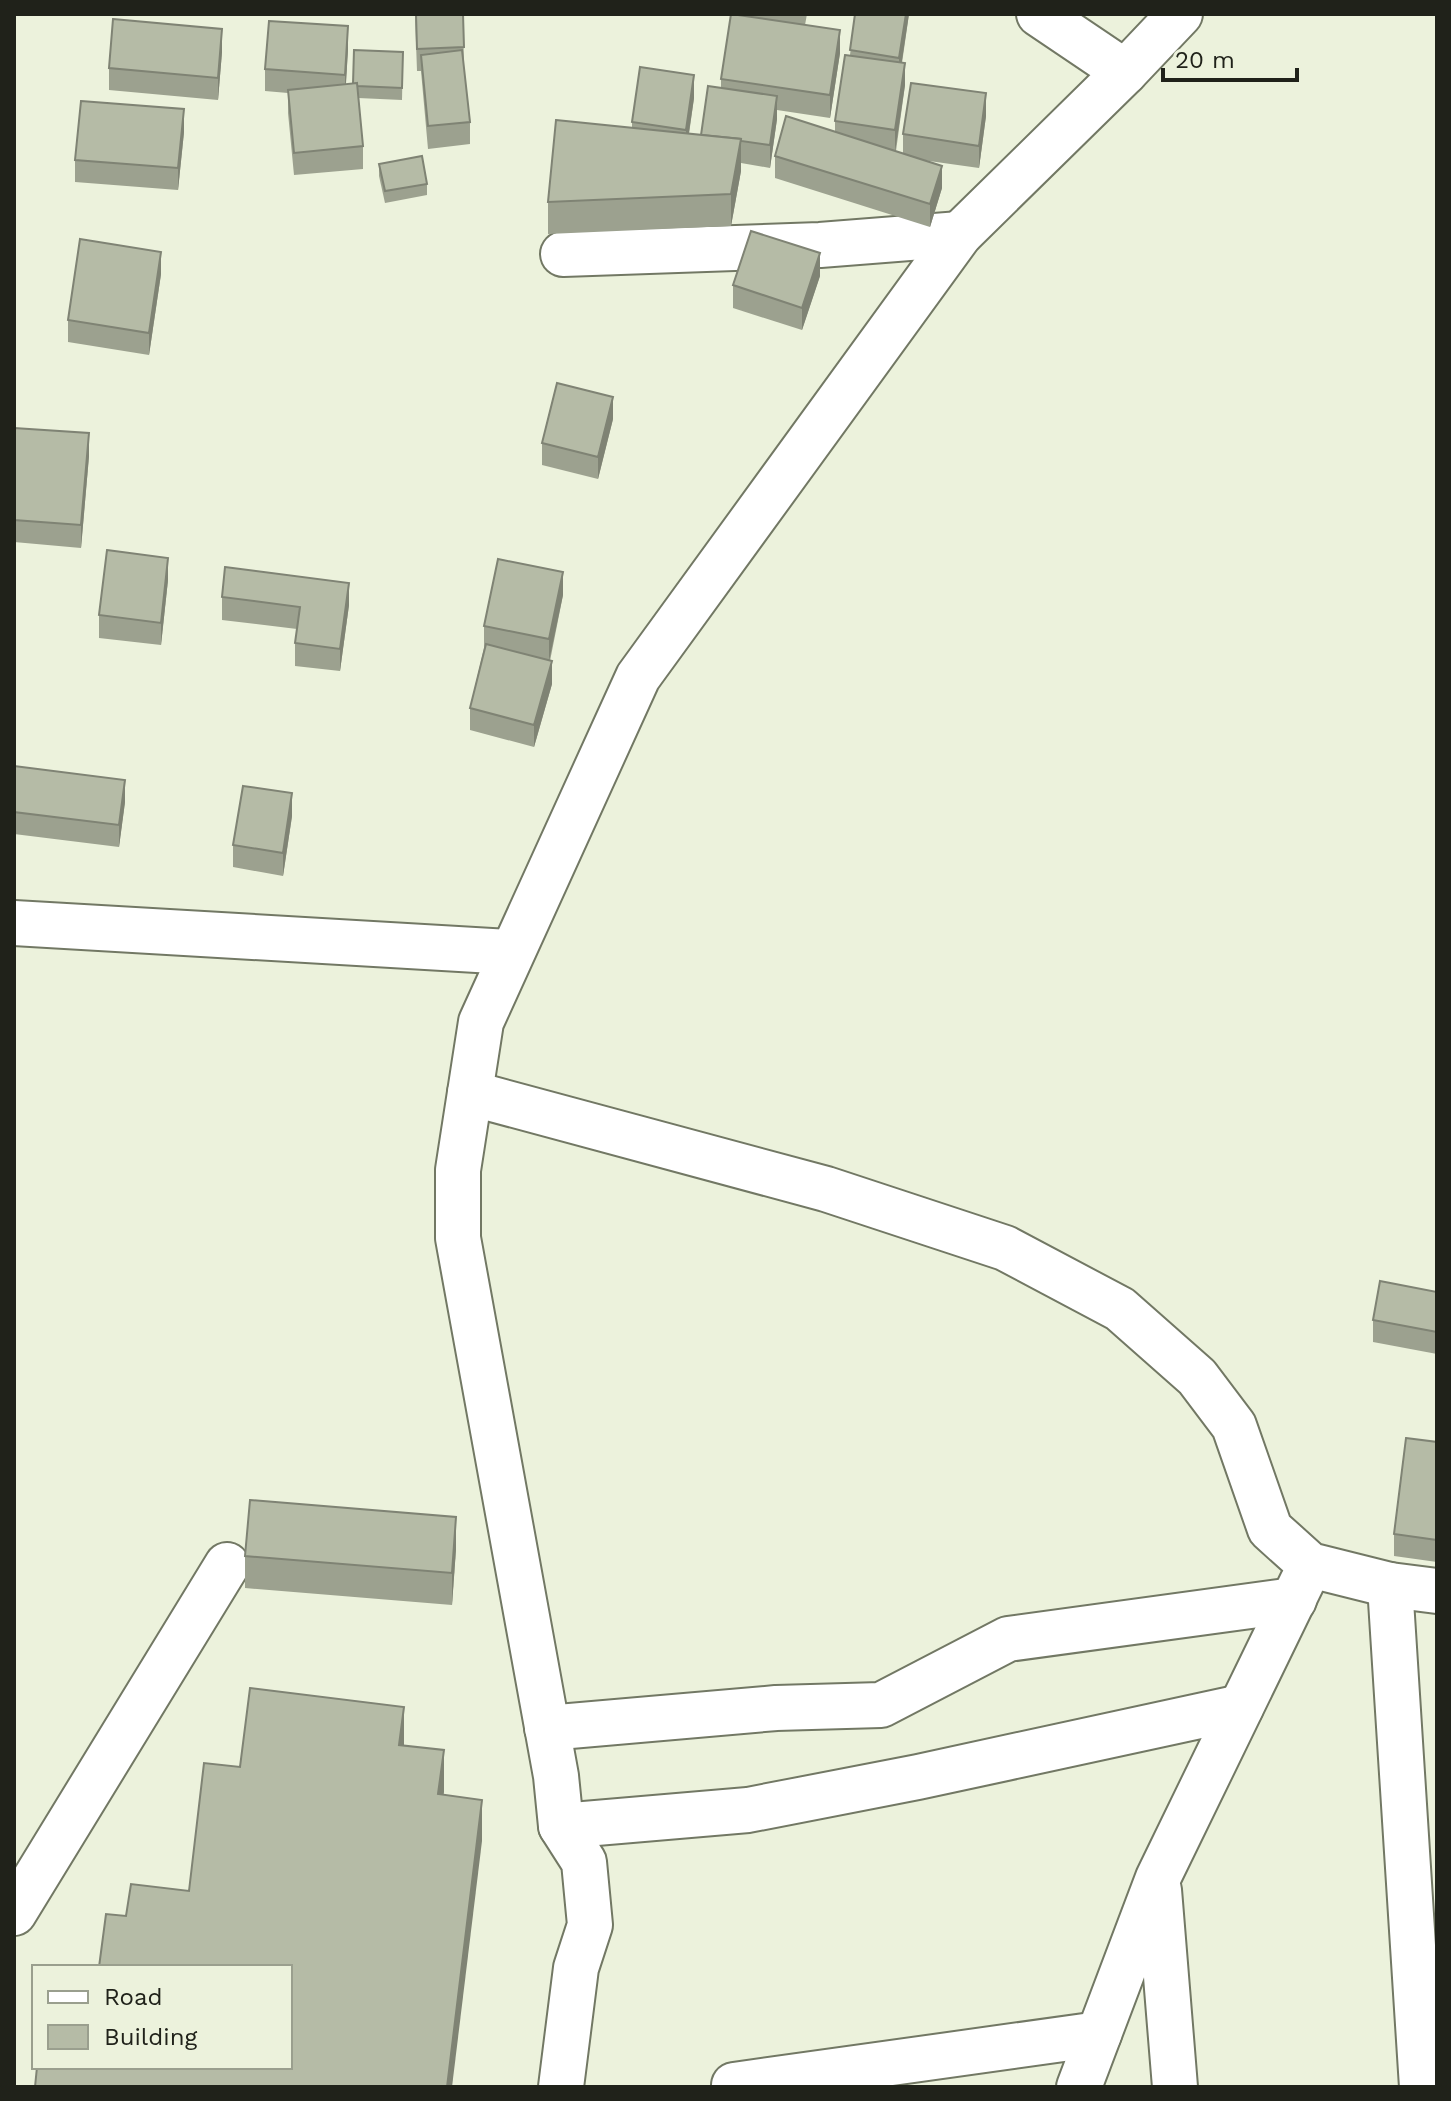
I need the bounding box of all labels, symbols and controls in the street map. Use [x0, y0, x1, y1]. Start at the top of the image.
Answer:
scale bar [1163, 32, 1297, 82]
text: 20 m [1175, 46, 1235, 74]
legend [32, 1965, 292, 2069]
text: Road [104, 1983, 163, 2011]
text: Building [104, 2023, 197, 2051]

